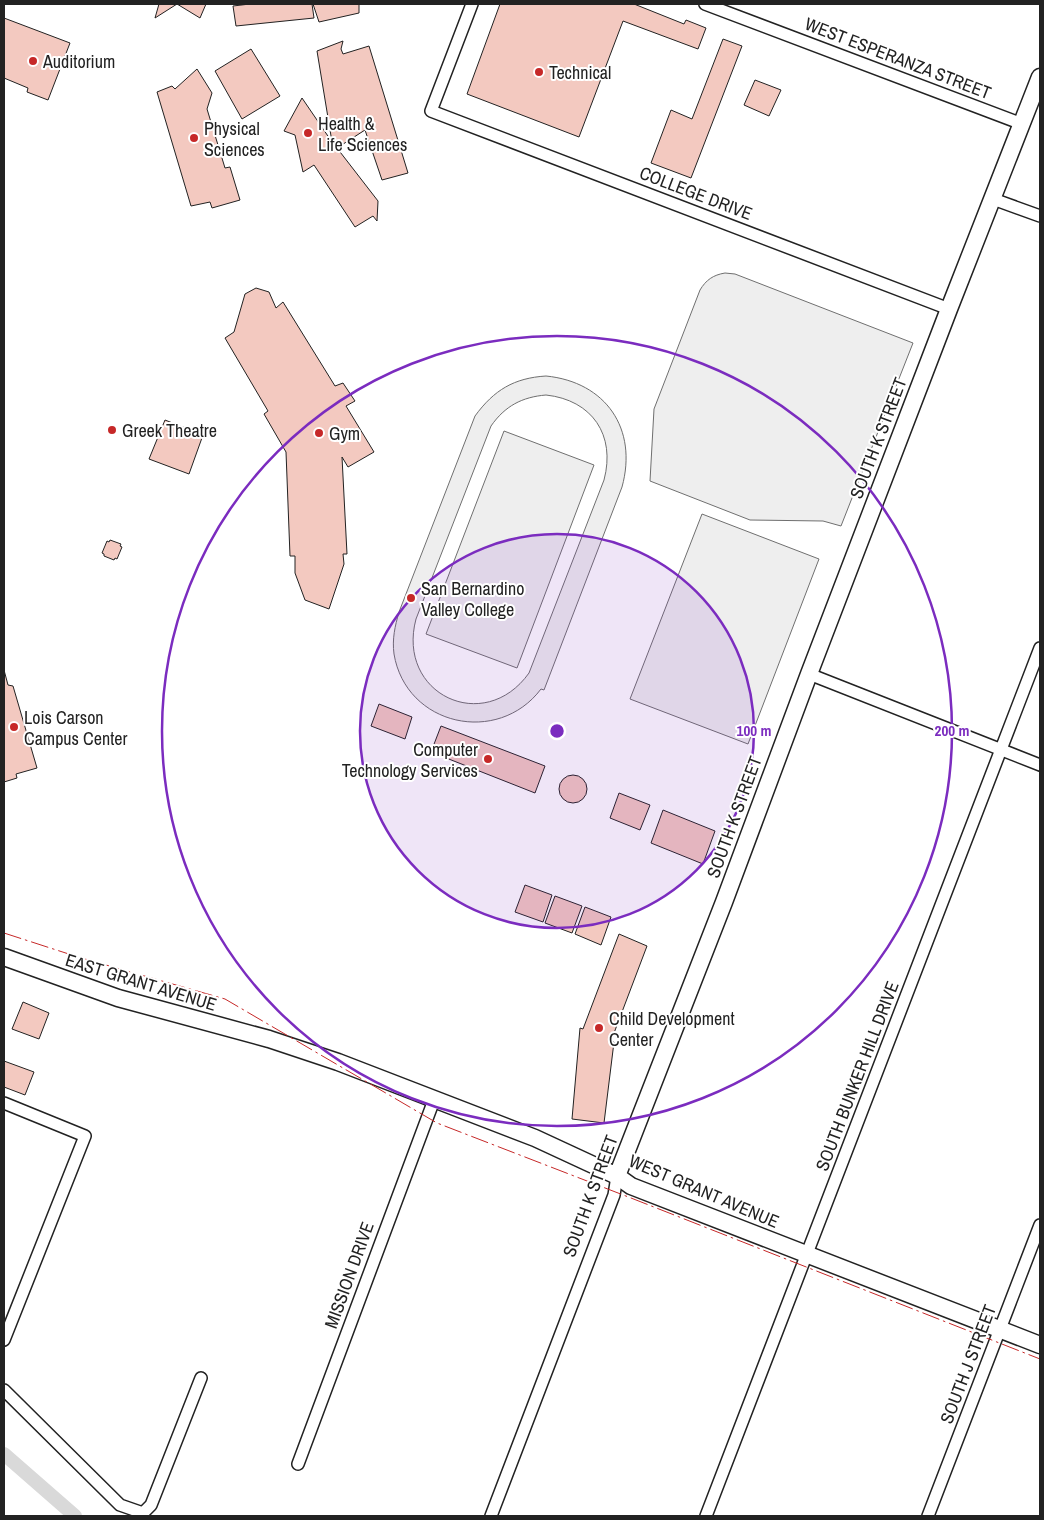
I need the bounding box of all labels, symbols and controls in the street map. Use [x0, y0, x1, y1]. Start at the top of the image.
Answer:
street label: WEST ESPERANZA STREET [801, 11, 995, 105]
place label: Auditorium [42, 49, 115, 74]
marker: Auditorium [27, 55, 39, 67]
place label: Technical [549, 60, 611, 85]
marker: Technical [533, 66, 545, 78]
place label: Health & Life Sciences [318, 111, 407, 157]
place label: Physical Sciences [204, 116, 265, 162]
marker: Health & Life Sciences [302, 127, 314, 139]
marker: Physical Sciences [188, 132, 200, 144]
street label: COLLEGE DRIVE [636, 160, 756, 226]
street label: SOUTH K STREET [843, 374, 913, 502]
place label: Greek Theatre [122, 418, 217, 443]
place label: Gym [329, 421, 360, 446]
marker: Greek Theatre [106, 424, 118, 436]
marker: Gym [313, 427, 325, 439]
place label: San Bernardino Valley College [421, 576, 524, 622]
marker: San Bernardino Valley College [405, 592, 417, 604]
place label: Lois Carson Campus Center [24, 705, 127, 751]
text: 100 m [737, 720, 771, 741]
text: 200 m [935, 720, 969, 741]
marker: Lois Carson Campus Center [8, 721, 20, 733]
centre of rings [548, 722, 566, 740]
place label: Computer Technology Services [342, 737, 478, 783]
marker: Computer Technology Services [482, 753, 494, 765]
street label: SOUTH K STREET [700, 753, 768, 881]
street label: EAST GRANT AVENUE [62, 947, 220, 1017]
street label: SOUTH BUNKER HILL DRIVE [809, 978, 905, 1174]
place label: Child Development Center [609, 1006, 735, 1052]
marker: Child Development Center [593, 1022, 605, 1034]
street label: SOUTH K STREET [556, 1132, 624, 1260]
street label: WEST GRANT AVENUE [625, 1148, 783, 1234]
street label: MISSION DRIVE [318, 1218, 380, 1332]
street label: SOUTH J STREET [934, 1301, 1002, 1427]

